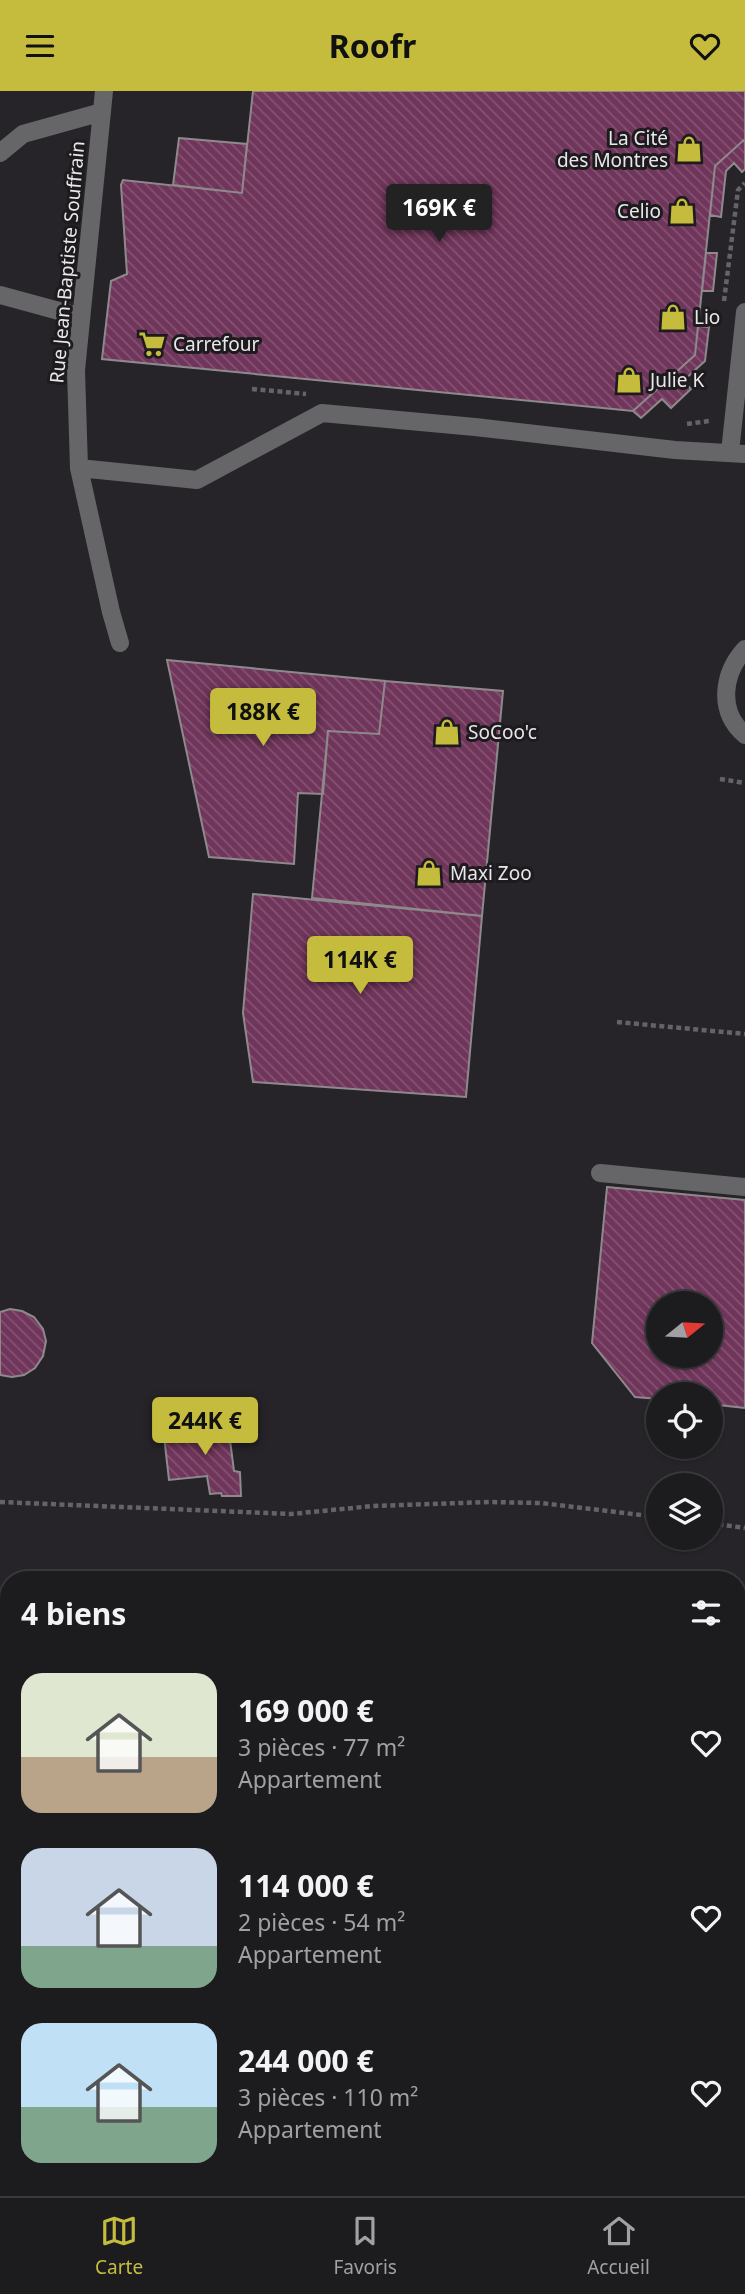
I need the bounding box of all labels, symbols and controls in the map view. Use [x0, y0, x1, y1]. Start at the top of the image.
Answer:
text: Roofr [329, 24, 416, 67]
icon: menu [21, 27, 59, 65]
icon: heart [686, 27, 724, 65]
place label: La Cité des Montres [557, 125, 668, 173]
shop icon: La Cité des Montres [674, 134, 704, 164]
street label: Rue Jean-Baptiste Souffrain [43, 140, 91, 384]
pin: 169K € [382, 185, 496, 244]
text: 169K € [402, 191, 476, 223]
shop icon: Celio [667, 196, 697, 226]
place label: Celio [617, 198, 661, 224]
shop icon: Lio [658, 302, 688, 332]
place label: Lio [694, 304, 720, 330]
supermarket icon: Carrefour [137, 329, 167, 359]
place label: Carrefour [173, 331, 259, 357]
shop icon: Julie K [614, 365, 644, 395]
place label: Julie K [648, 367, 704, 393]
pin: 188K € [206, 689, 320, 748]
text: 188K € [226, 695, 300, 727]
shop icon: SoCoo'c [432, 717, 462, 747]
place label: SoCoo'c [468, 719, 537, 745]
shop icon: Maxi Zoo [414, 858, 444, 888]
place label: Maxi Zoo [450, 860, 532, 886]
pin: 114K € [303, 937, 417, 996]
text: 114K € [323, 943, 397, 975]
north arrow [646, 1291, 723, 1369]
map controls [646, 1291, 723, 1550]
button: locate [646, 1382, 723, 1459]
pin: 244K € [148, 1397, 262, 1457]
text: 244K € [168, 1404, 242, 1436]
button: layers [646, 1473, 723, 1550]
text: 4 biens [21, 1593, 126, 1634]
icon: filters [687, 1594, 725, 1632]
text: 169 000 € [238, 1690, 374, 1731]
icon: home [77, 1701, 161, 1785]
icon: heart [687, 1724, 725, 1762]
text: 3 pièces · 77 m² [238, 1731, 405, 1763]
text: Appartement [238, 1763, 382, 1795]
text: 114 000 € [238, 1865, 374, 1906]
icon: home [77, 1876, 161, 1960]
icon: heart [687, 1899, 725, 1937]
text: 2 pièces · 54 m² [238, 1906, 405, 1938]
text: Appartement [238, 1938, 382, 1970]
text: 244 000 € [238, 2040, 374, 2081]
icon: home [77, 2051, 161, 2135]
icon: heart [687, 2074, 725, 2112]
text: 3 pièces · 110 m² [238, 2081, 418, 2113]
text: Appartement [238, 2113, 382, 2145]
tab: Carte [95, 2212, 143, 2280]
tab: Favoris [333, 2212, 397, 2280]
tab: Accueil [587, 2212, 650, 2280]

